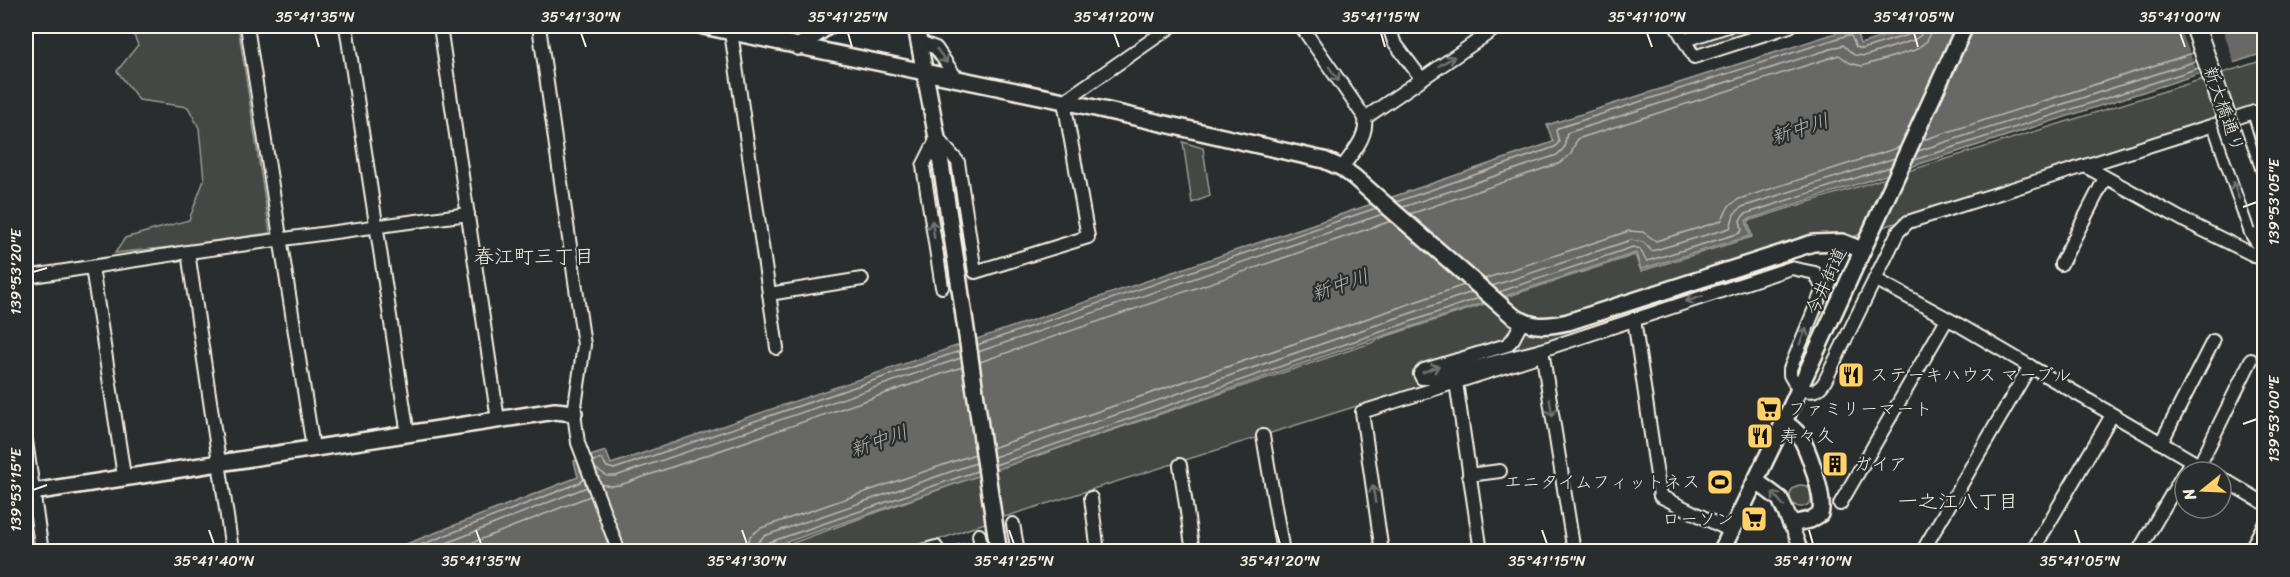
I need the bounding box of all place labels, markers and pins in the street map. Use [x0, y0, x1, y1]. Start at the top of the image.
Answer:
place label: ステーキハウス マーブル [1870, 359, 2071, 391]
restaurant icon: ステーキハウス マーブル [1836, 360, 1866, 390]
place label: ファミリーマート [1788, 393, 1932, 425]
supermarket icon: ファミリーマート [1754, 394, 1784, 424]
place label: 寿々久 [1780, 420, 1834, 452]
restaurant icon: 寿々久 [1745, 421, 1775, 451]
place label: ガイア [1854, 448, 1907, 480]
building icon: ガイア [1820, 449, 1850, 479]
place label: エニタイムフィットネス [1504, 466, 1700, 498]
sports icon: エニタイムフィットネス [1705, 467, 1735, 497]
place label: ローソン [1662, 503, 1734, 535]
supermarket icon: ローソン [1739, 504, 1769, 534]

